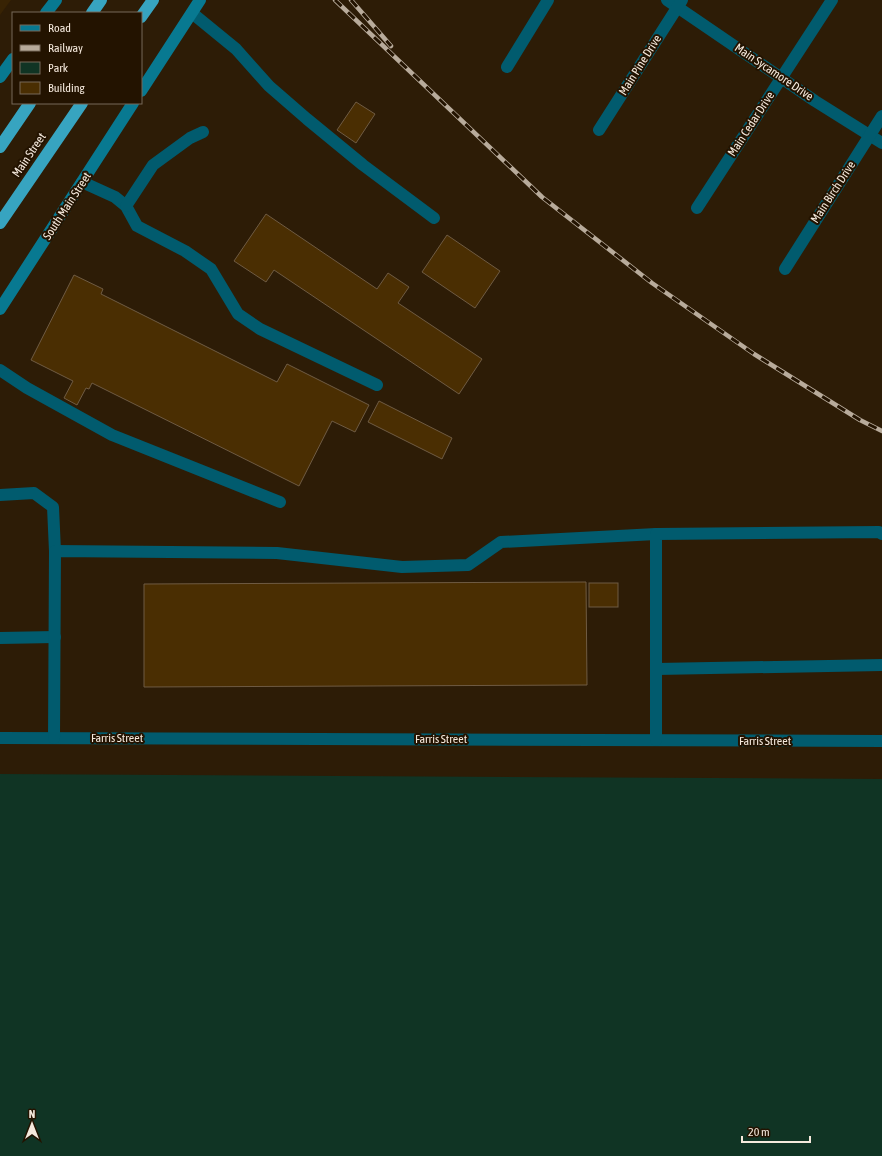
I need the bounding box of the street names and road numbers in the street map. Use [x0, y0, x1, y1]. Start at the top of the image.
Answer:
street label: Main Pine Drive [616, 32, 664, 98]
street label: Main Sycamore Drive [732, 41, 816, 103]
street label: Main Cedar Drive [725, 89, 777, 159]
street label: Main Street [9, 130, 49, 180]
street label: Main Birch Drive [808, 158, 858, 226]
street label: South Main Street [40, 169, 94, 242]
street label: Farris Street [91, 731, 144, 745]
street label: Farris Street [415, 732, 468, 746]
street label: Farris Street [739, 734, 792, 748]

